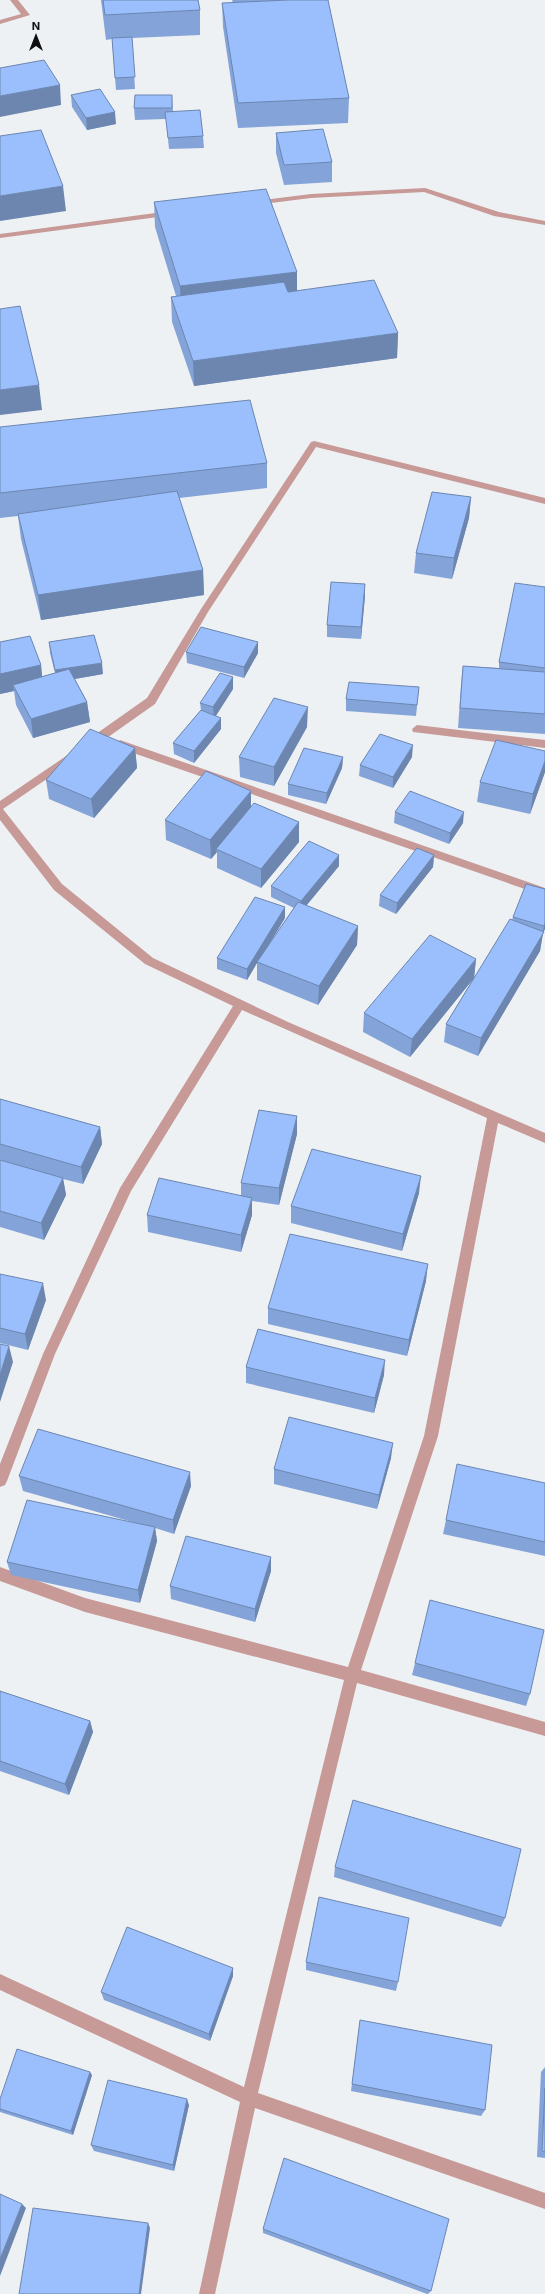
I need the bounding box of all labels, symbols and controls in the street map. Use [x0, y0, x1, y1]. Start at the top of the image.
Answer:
north arrow [16, 16, 56, 56]
text: N [32, 19, 40, 33]

